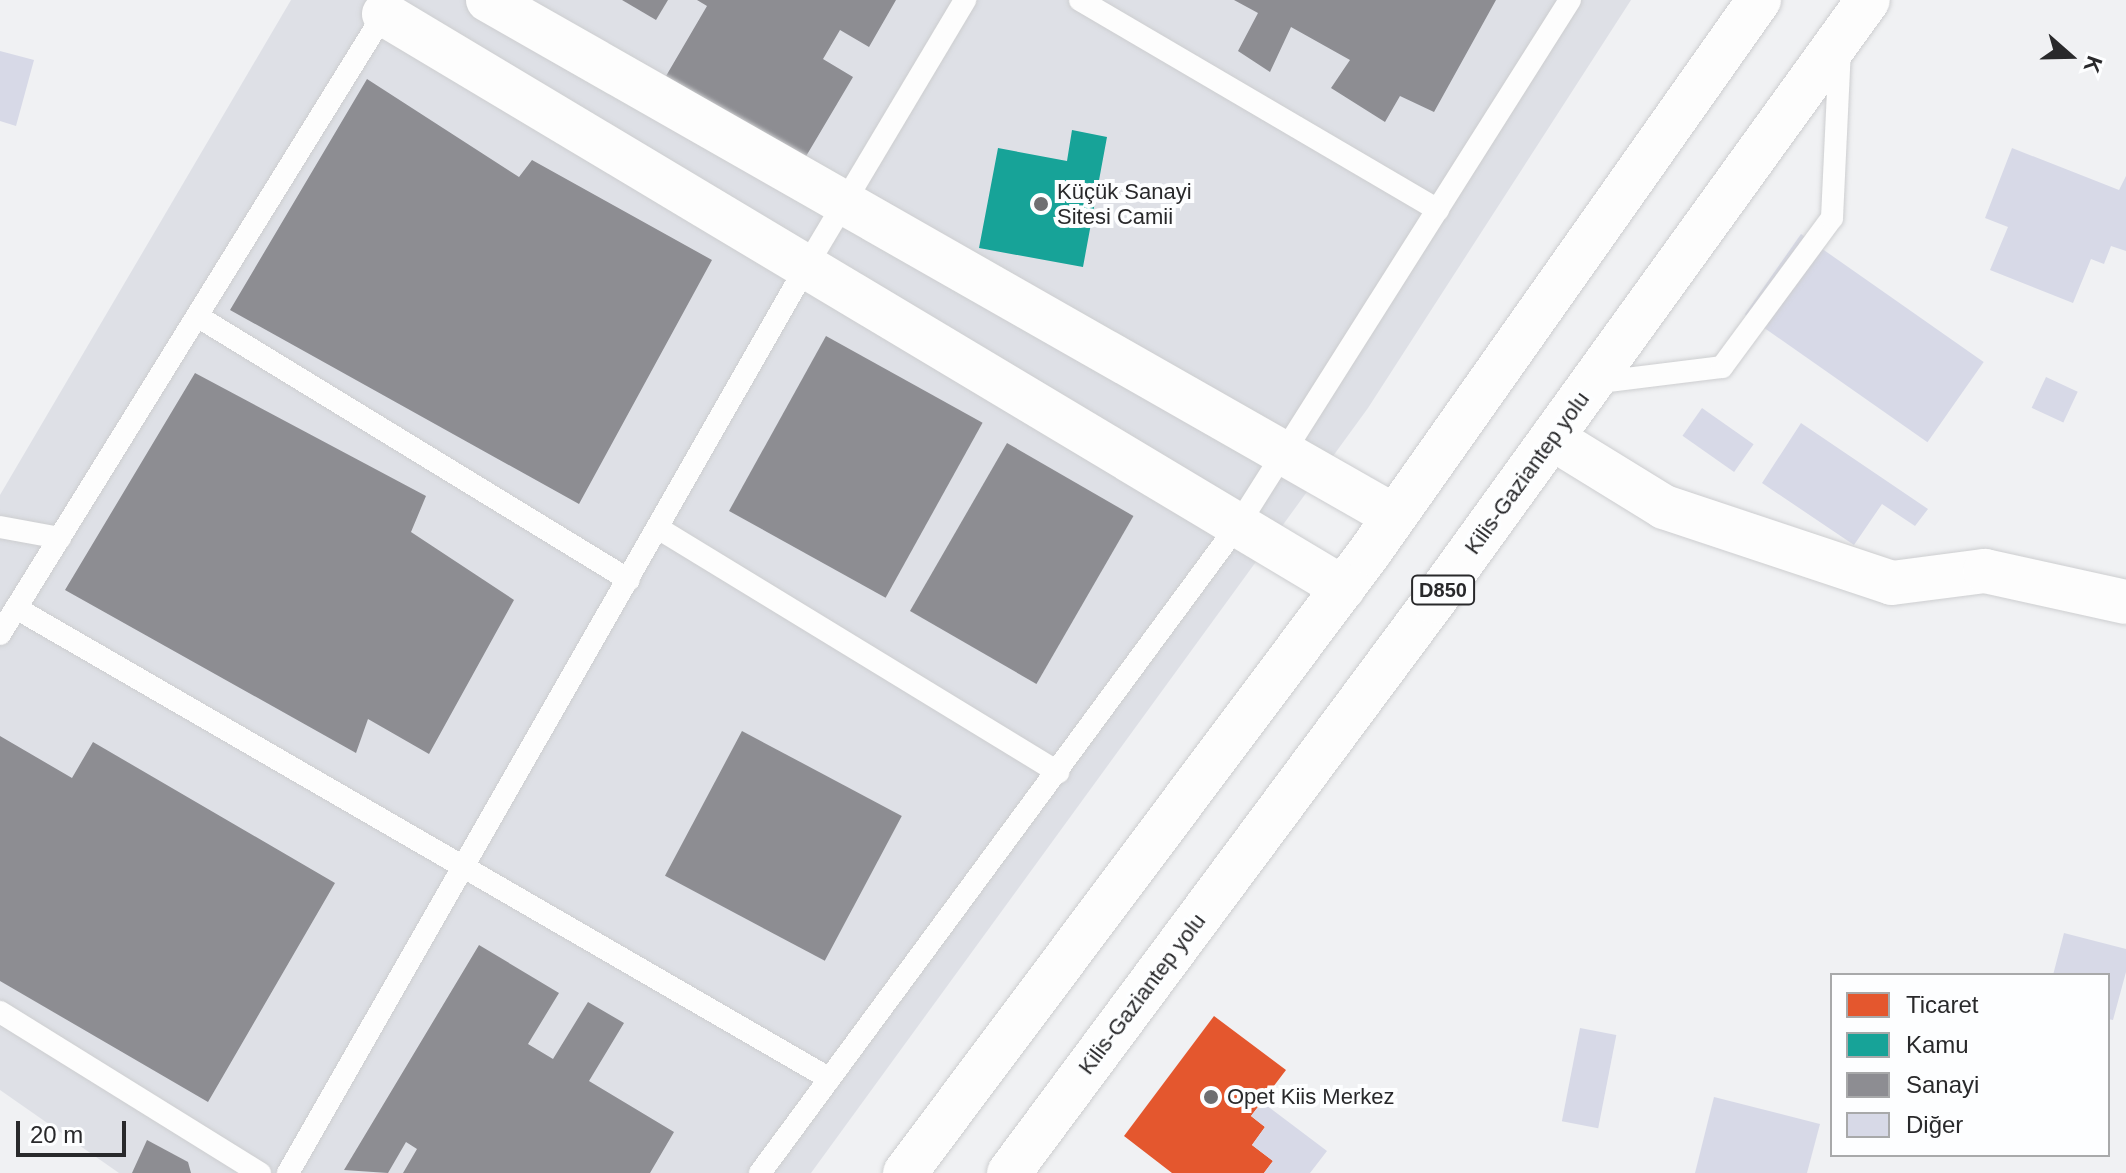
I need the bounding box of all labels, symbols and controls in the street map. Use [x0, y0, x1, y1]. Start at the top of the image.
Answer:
north arrow [2030, 16, 2110, 96]
text: K [2079, 53, 2107, 76]
place label: Küçük Sanayi Sitesi Camii [1057, 178, 1192, 230]
marker: Küçük Sanayi Sitesi Camii [1032, 195, 1050, 213]
street label: Kilis-Gaziantep yolu [1459, 387, 1595, 559]
road number: D850 [1411, 574, 1475, 606]
street label: Kilis-Gaziantep yolu [1073, 908, 1211, 1080]
legend [1830, 973, 2110, 1157]
text: Ticaret [1906, 991, 1978, 1018]
text: Kamu [1906, 1031, 1969, 1058]
text: Sanayi [1906, 1071, 1979, 1098]
place label: Opet Kiis Merkez [1227, 1084, 1394, 1110]
marker: Opet Kiis Merkez [1202, 1088, 1220, 1106]
scale bar [20, 1105, 130, 1155]
text: Diğer [1906, 1111, 1963, 1138]
text: 20 m [30, 1121, 83, 1148]

